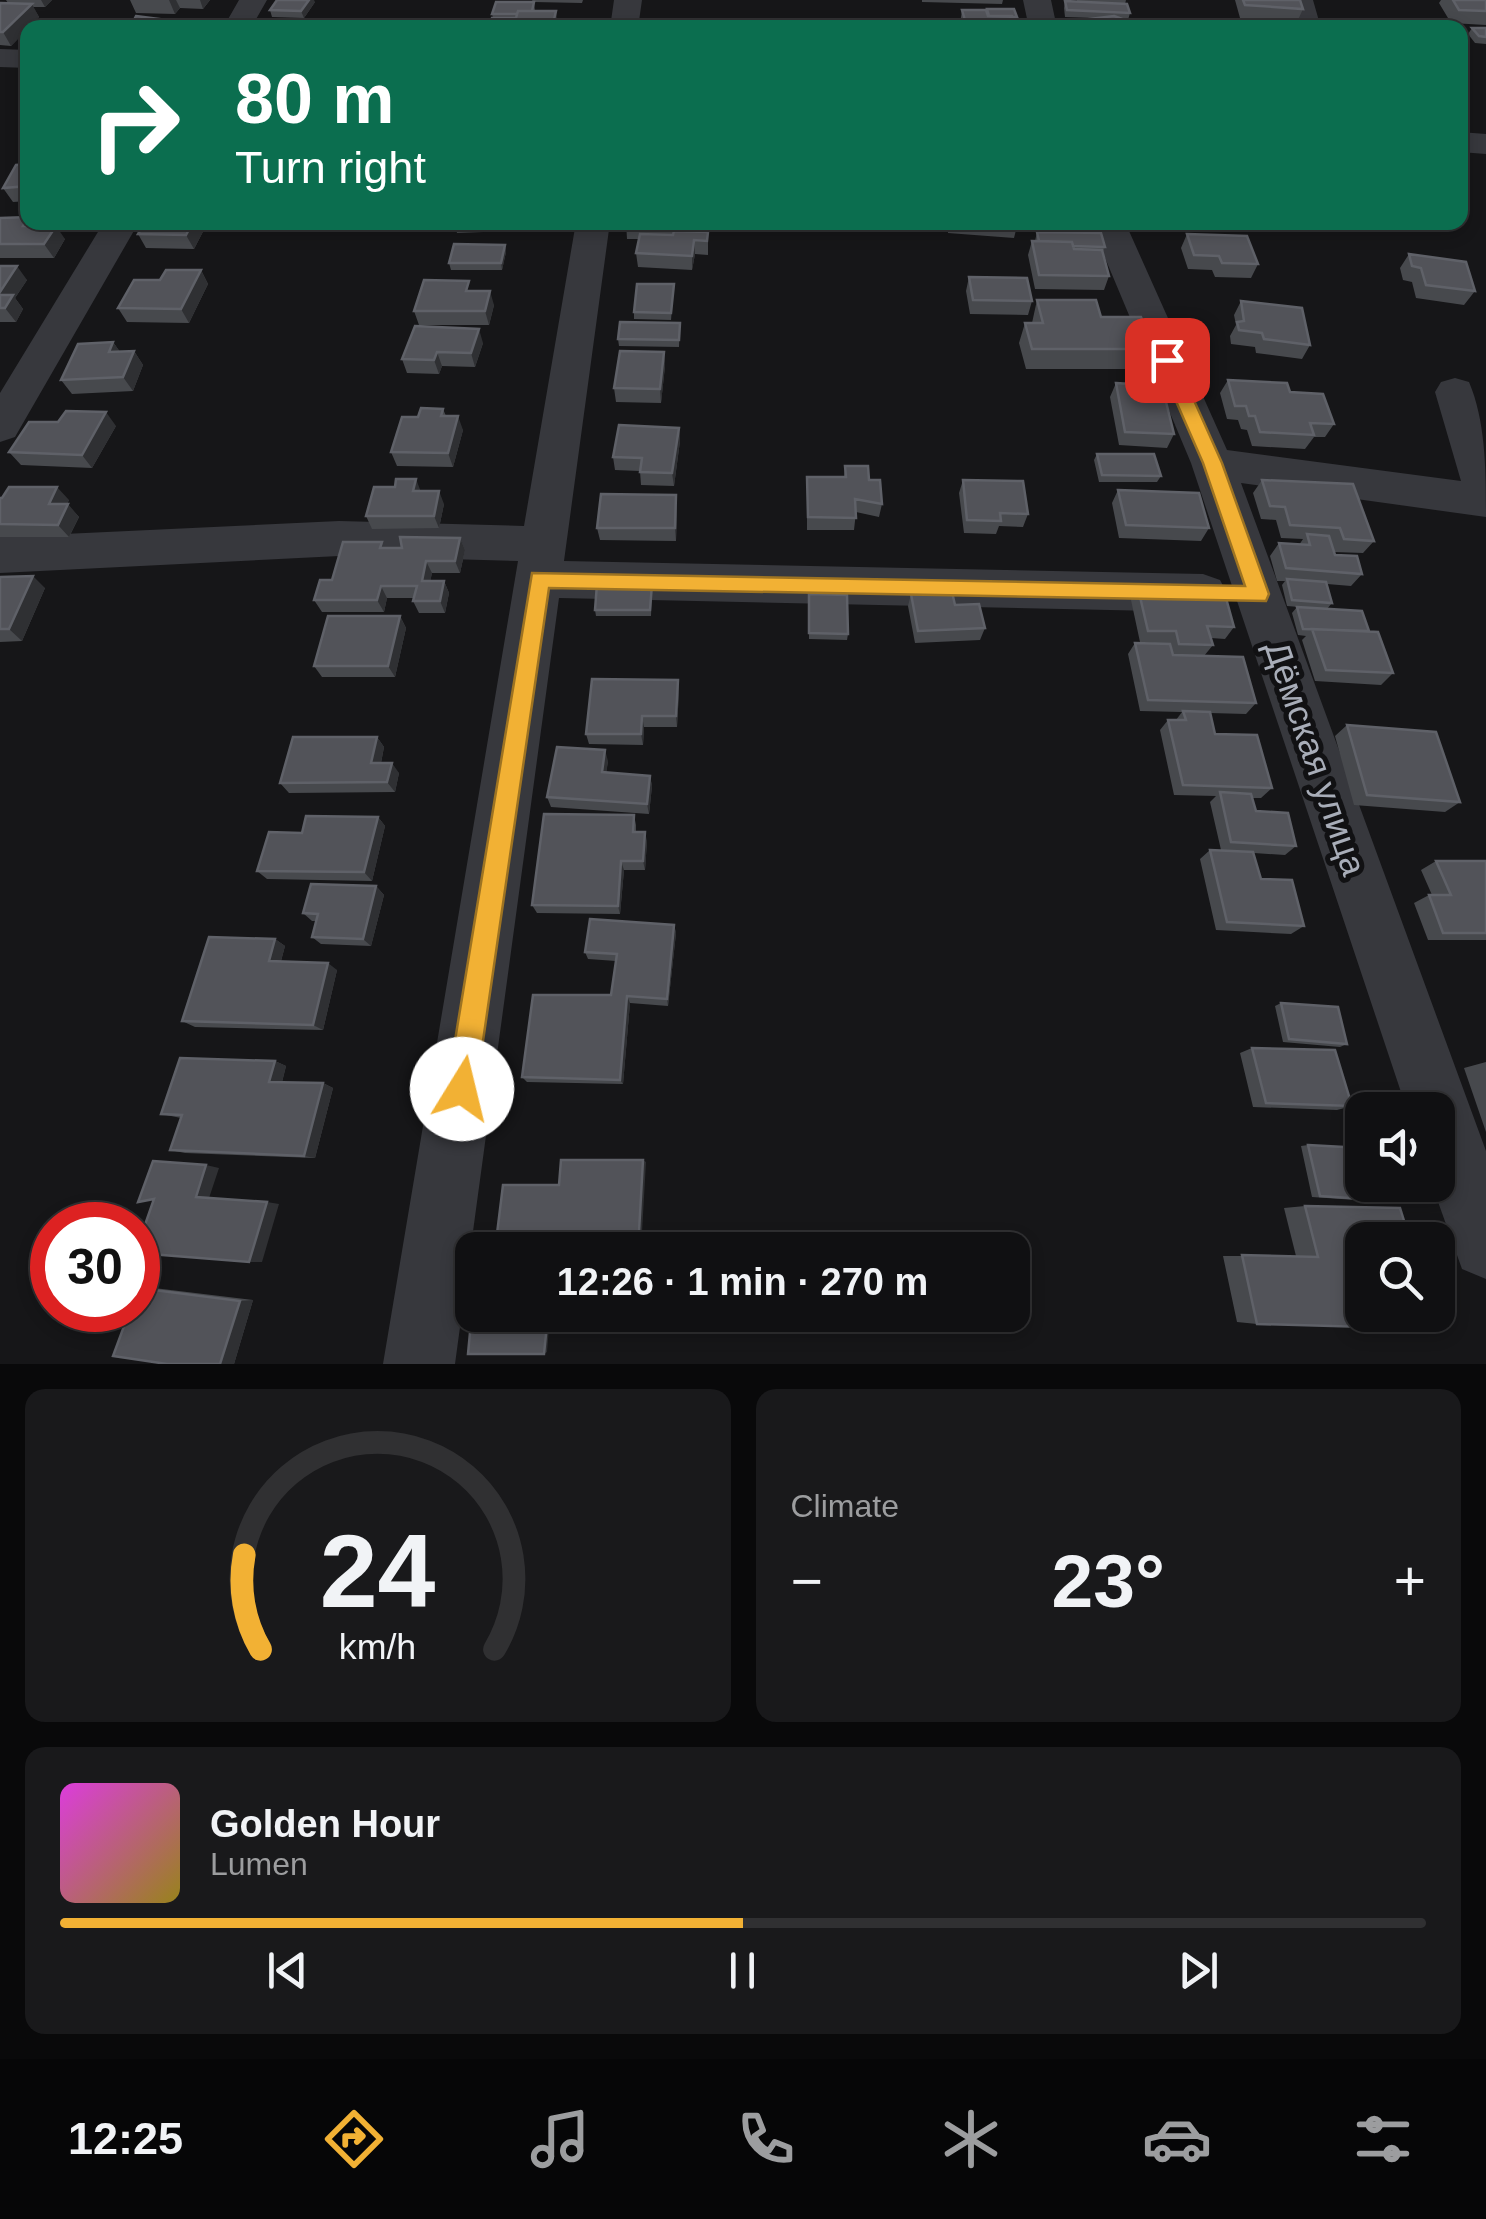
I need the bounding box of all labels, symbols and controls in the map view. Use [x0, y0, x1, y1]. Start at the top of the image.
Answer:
icon: right [70, 60, 200, 190]
text: 80 m [235, 60, 395, 138]
text: Turn right [235, 142, 426, 193]
pin [1125, 318, 1210, 403]
icon: arrive [1140, 333, 1195, 388]
street label: Дёмская улица [1258, 636, 1375, 881]
position arrow [410, 1037, 514, 1141]
map controls [1345, 1092, 1455, 1332]
button: sound [1345, 1092, 1455, 1202]
speed limit sign: 30 [30, 1202, 160, 1332]
button: search [1345, 1222, 1455, 1332]
text: 12:26 · 1 min · 270 m [557, 1261, 928, 1303]
text: Climate [791, 1488, 899, 1524]
text: 24 [320, 1513, 436, 1629]
text: 23° [1052, 1539, 1165, 1623]
text: − [791, 1550, 823, 1612]
text: + [1394, 1550, 1426, 1612]
text: km/h [339, 1627, 416, 1667]
text: Golden Hour [210, 1803, 440, 1845]
text: Lumen [210, 1846, 308, 1882]
icon: previous [260, 1943, 315, 1998]
icon: pause [715, 1943, 770, 1998]
icon: next [1171, 1943, 1226, 1998]
icon: directions [319, 2104, 389, 2174]
icon: music [525, 2104, 595, 2174]
icon: phone [731, 2104, 801, 2174]
icon: climate [936, 2104, 1006, 2174]
icon: car [1142, 2104, 1212, 2174]
icon: filters [1348, 2104, 1418, 2174]
text: 12:25 [68, 2113, 183, 2164]

